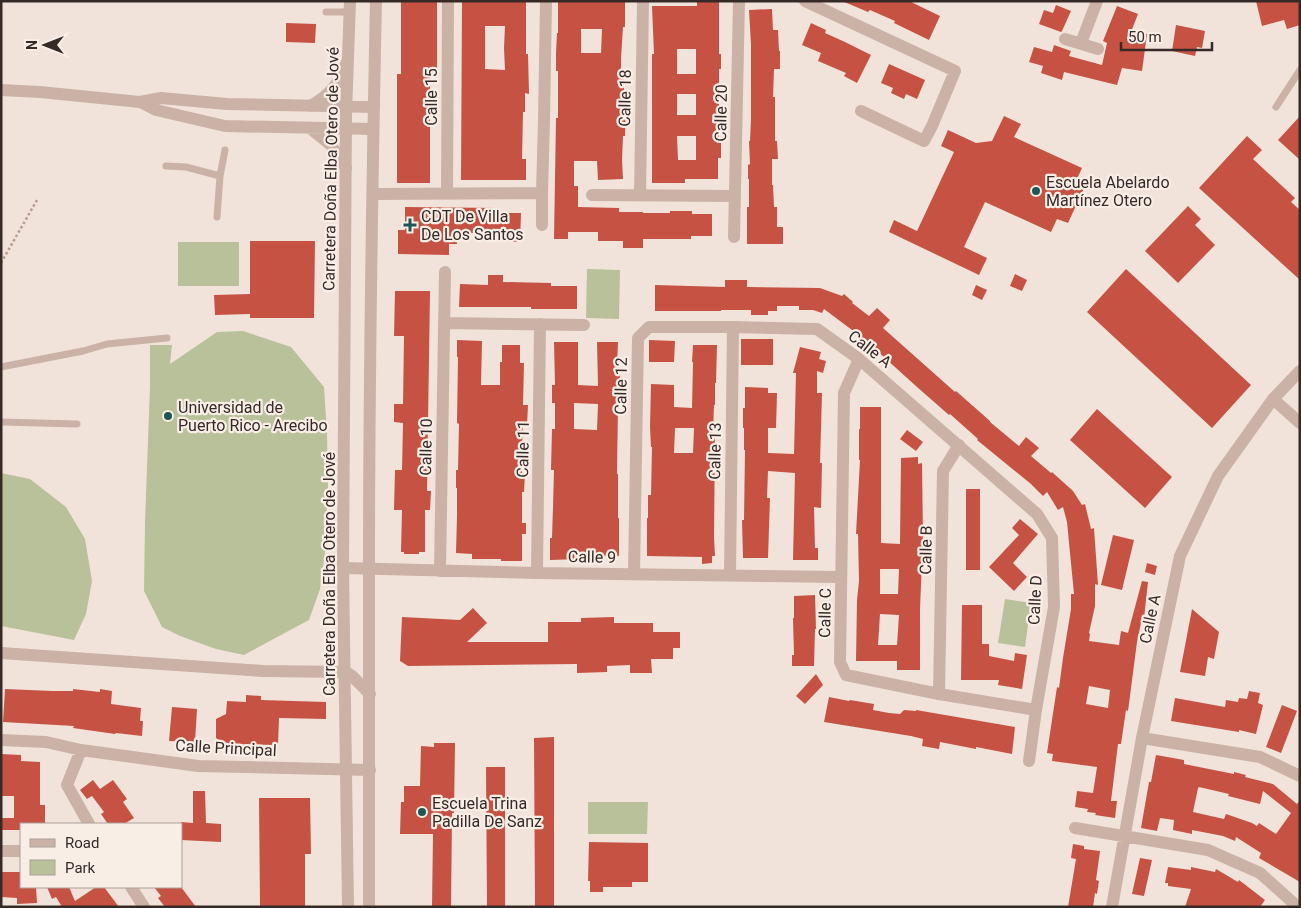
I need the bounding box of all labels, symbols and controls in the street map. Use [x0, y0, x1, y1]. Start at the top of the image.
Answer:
north arrow [20, 20, 70, 70]
scale bar [1121, 20, 1212, 52]
text: 50 m [1128, 28, 1162, 46]
text: N [24, 40, 40, 50]
street label: Carretera Doña Elba Otero de Jové [319, 47, 343, 291]
street label: Calle 15 [422, 68, 441, 126]
street label: Calle 18 [615, 69, 635, 127]
street label: Calle 20 [711, 84, 731, 142]
place label: Escuela Abelardo Martínez Otero [1046, 173, 1170, 210]
marker: Escuela Abelardo Martínez Otero [1030, 185, 1042, 197]
place label: CDT De Villa De Los Santos [421, 207, 523, 244]
marker: CDT De Villa De Los Santos [403, 218, 417, 232]
street label: Calle A [845, 326, 896, 372]
street label: Calle 12 [611, 357, 631, 415]
place label: Universidad de Puerto Rico - Arecibo [178, 398, 328, 435]
marker: Universidad de Puerto Rico - Arecibo [162, 410, 174, 422]
street label: Calle 10 [416, 418, 436, 476]
street label: Calle 11 [513, 420, 533, 478]
street label: Calle 13 [705, 422, 725, 480]
street label: Carretera Doña Elba Otero de Jové [320, 452, 339, 696]
street label: Calle B [916, 525, 936, 575]
street label: Calle 9 [568, 547, 616, 567]
street label: Calle D [1024, 575, 1046, 625]
street label: Calle C [815, 588, 835, 638]
street label: Calle A [1136, 592, 1165, 645]
street label: Calle Principal [175, 736, 277, 760]
place label: Escuela Trina Padilla De Sanz [432, 794, 542, 831]
marker: Escuela Trina Padilla De Sanz [416, 806, 428, 818]
legend [20, 823, 182, 888]
text: Road [65, 834, 99, 852]
text: Park [65, 859, 96, 877]

